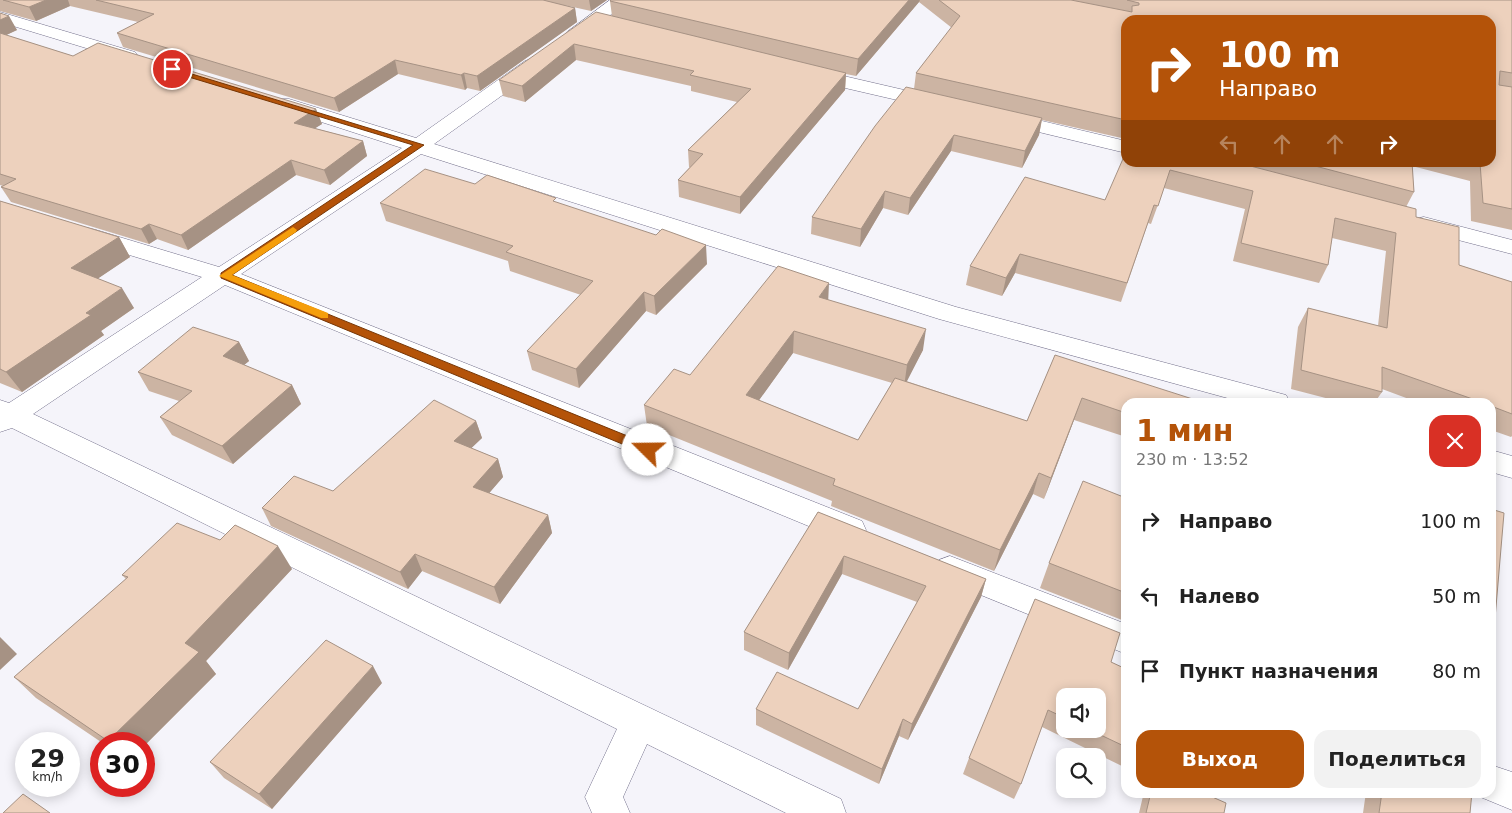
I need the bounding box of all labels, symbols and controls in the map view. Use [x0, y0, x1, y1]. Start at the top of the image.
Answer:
icon: right [1136, 35, 1201, 100]
text: 100 m [1219, 35, 1341, 75]
pin [151, 48, 193, 90]
icon: arrive [158, 55, 186, 83]
text: Направо [1219, 76, 1317, 101]
icon: left [1215, 130, 1243, 158]
icon: ahead [1268, 130, 1296, 158]
icon: ahead [1321, 130, 1349, 158]
icon: right [1374, 130, 1402, 158]
text: 1 мин [1136, 413, 1234, 448]
button: close [1429, 415, 1481, 467]
position arrow [621, 423, 673, 475]
text: 230 m · 13:52 [1136, 450, 1249, 469]
icon: right [1136, 507, 1164, 535]
text: Направо [1179, 510, 1272, 532]
text: 100 m [1420, 510, 1481, 532]
icon: left [1136, 582, 1164, 610]
text: Налево [1179, 585, 1260, 607]
text: 50 m [1432, 585, 1481, 607]
icon: arrive [1136, 657, 1164, 685]
text: Пункт назначения [1179, 660, 1378, 682]
text: 80 m [1432, 660, 1481, 682]
map controls [1056, 688, 1106, 798]
button: sound [1056, 688, 1106, 738]
button: Выход [1136, 730, 1304, 788]
button: Поделиться [1314, 730, 1481, 788]
speed limit sign: 30 [90, 732, 155, 797]
text: 29 [30, 744, 65, 773]
button: search [1056, 748, 1106, 798]
text: km/h [32, 770, 63, 784]

